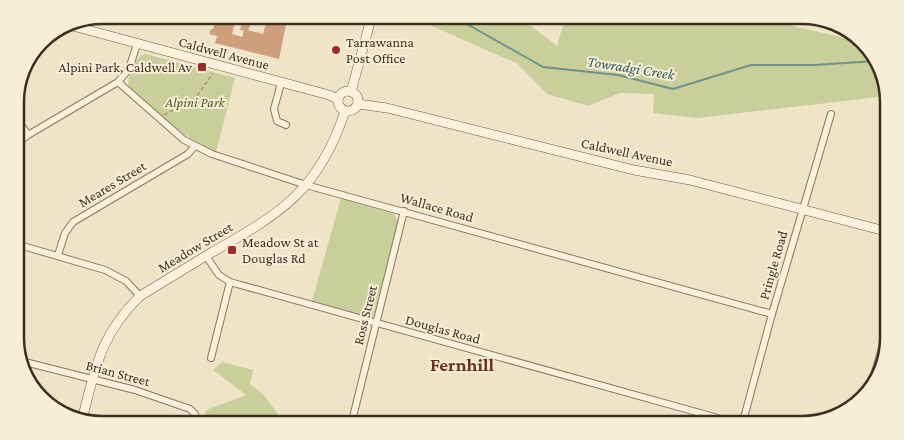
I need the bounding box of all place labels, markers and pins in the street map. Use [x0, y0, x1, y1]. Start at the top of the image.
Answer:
place label: Tarrawanna Post Office [346, 34, 414, 66]
marker: Tarrawanna Post Office [330, 44, 342, 56]
place label: Alpini Park, Caldwell Av [59, 59, 193, 75]
marker: Alpini Park, Caldwell Av [196, 61, 208, 73]
place label: Meadow St at Douglas Rd [242, 234, 319, 266]
marker: Meadow St at Douglas Rd [226, 244, 238, 256]

